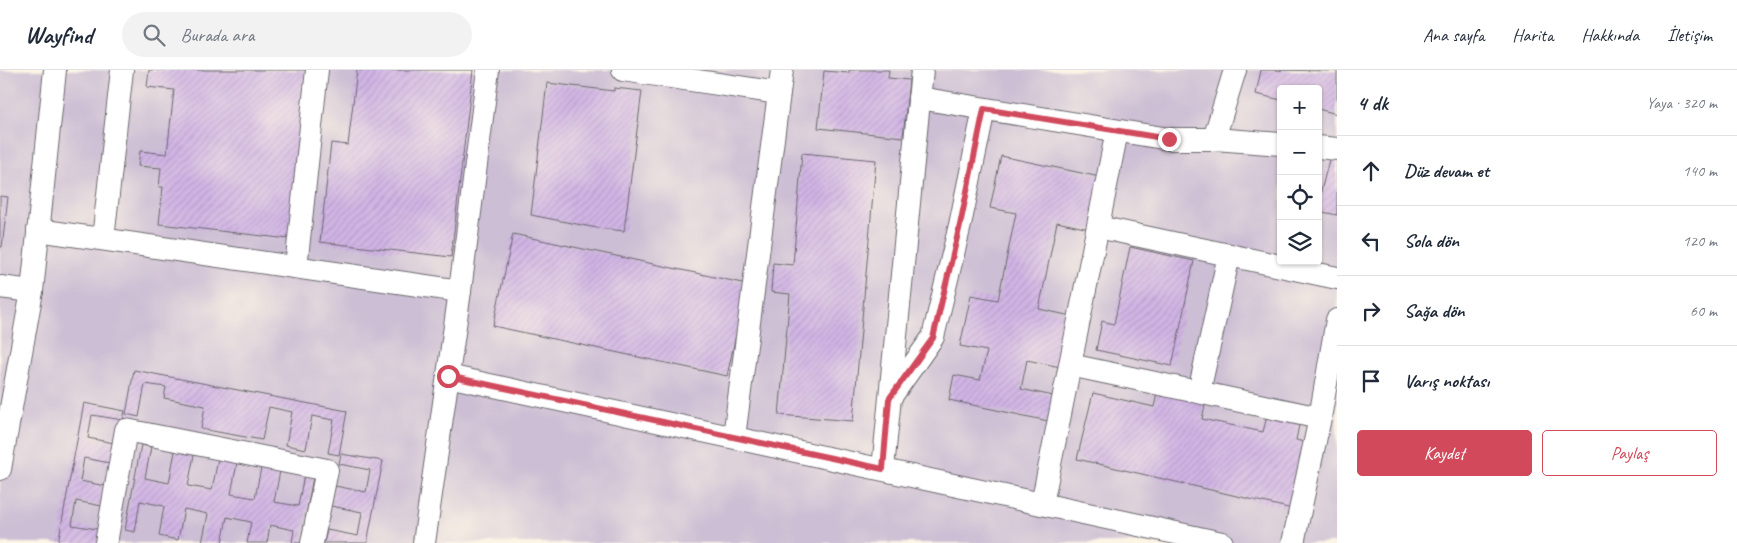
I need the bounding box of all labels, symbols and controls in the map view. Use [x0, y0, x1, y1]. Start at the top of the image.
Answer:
search box [122, 12, 472, 57]
text: Wayfind [25, 20, 92, 50]
icon: search [140, 21, 168, 49]
text: Burada ara [180, 23, 254, 47]
text: Ana sayfa [1423, 24, 1484, 46]
text: Harita [1512, 24, 1553, 46]
text: Hakkında [1581, 24, 1639, 46]
text: İletişim [1667, 24, 1712, 46]
map controls [1277, 85, 1322, 265]
button: + [1277, 85, 1322, 130]
text: 4 dk [1357, 90, 1388, 116]
text: Yaya · 320 m [1646, 93, 1717, 113]
route end [1158, 128, 1181, 151]
button: − [1277, 130, 1322, 175]
icon: ahead [1357, 157, 1385, 185]
text: Düz devam et [1404, 159, 1489, 183]
text: 140 m [1683, 161, 1717, 181]
button: locate [1277, 175, 1322, 220]
button: layers [1277, 220, 1322, 265]
icon: left [1357, 227, 1385, 255]
text: Sola dön [1404, 229, 1459, 253]
text: 120 m [1683, 231, 1717, 251]
icon: right [1357, 297, 1385, 325]
text: Sağa dön [1404, 299, 1465, 323]
text: 60 m [1690, 301, 1717, 321]
route start [437, 365, 460, 388]
icon: arrive [1357, 367, 1385, 395]
text: Varış noktası [1404, 369, 1489, 393]
button: Kaydet [1357, 430, 1532, 476]
button: Paylaş [1542, 430, 1717, 476]

